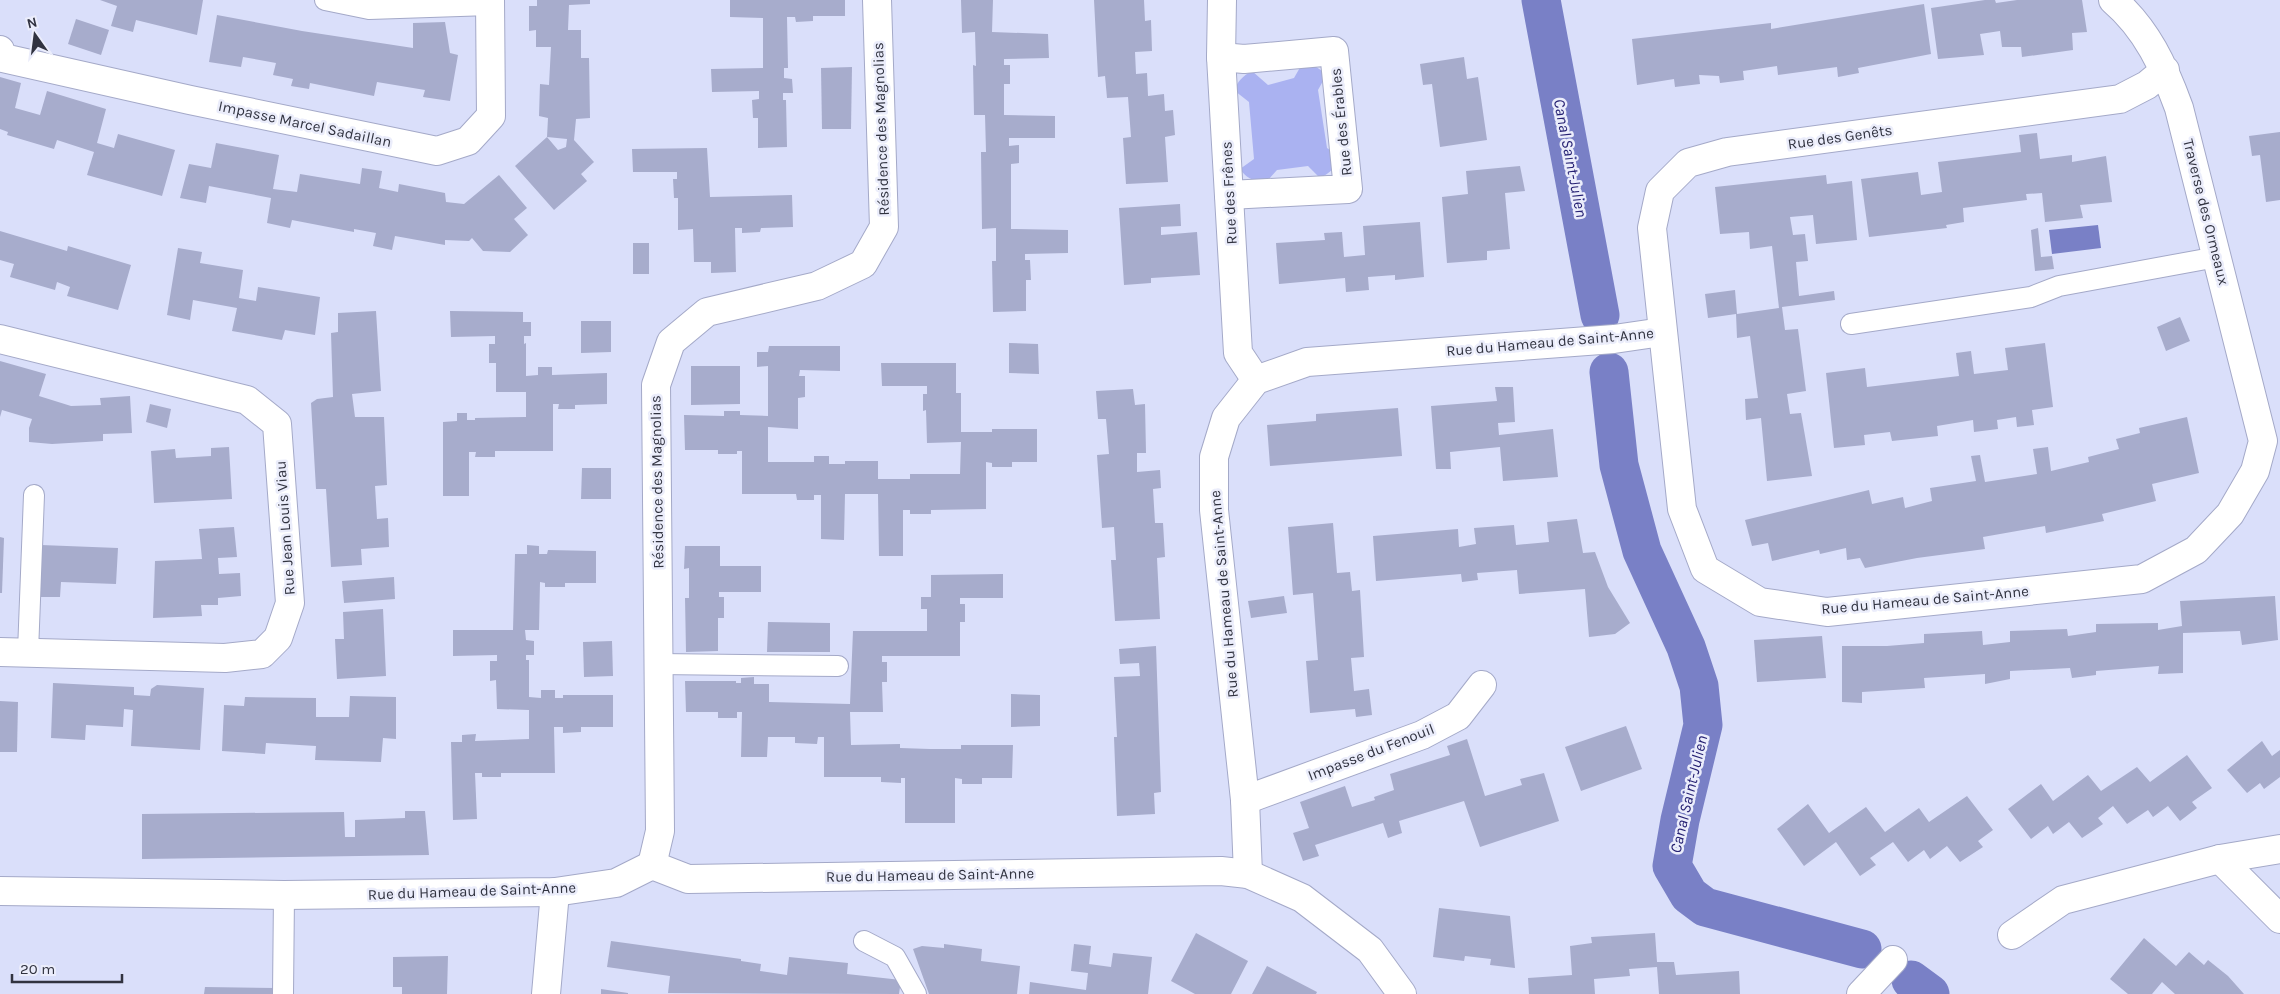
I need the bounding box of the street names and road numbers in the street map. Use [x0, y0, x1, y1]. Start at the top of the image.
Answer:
street label: Résidence des Magnolias [869, 42, 893, 216]
street label: Rue des Érables [1326, 67, 1356, 177]
street label: Impasse Marcel Sadaillan [217, 97, 393, 151]
street label: Rue des Genêts [1787, 121, 1893, 153]
street label: Traverse des Ormeaux [2179, 137, 2233, 287]
street label: Rue des Frênes [1217, 141, 1241, 245]
street label: Rue du Hameau de Saint-Anne [1445, 324, 1655, 360]
street label: Résidence des Magnolias [646, 395, 668, 569]
street label: Rue Jean Louis Viau [271, 460, 299, 596]
street label: Rue du Hameau de Saint-Anne [1206, 489, 1242, 699]
street label: Rue du Hameau de Saint-Anne [1820, 582, 2030, 618]
street label: Impasse du Fenouil [1305, 720, 1437, 784]
street label: Rue du Hameau de Saint-Anne [826, 864, 1034, 886]
street label: Rue du Hameau de Saint-Anne [368, 878, 576, 904]

